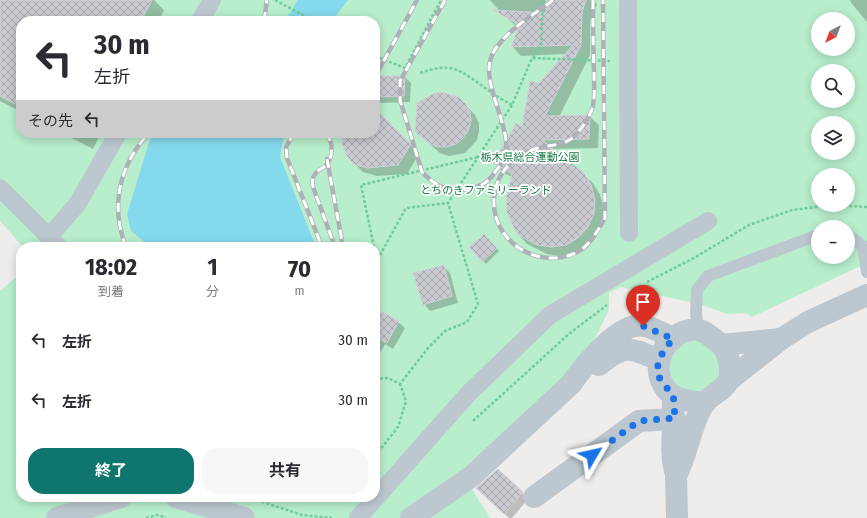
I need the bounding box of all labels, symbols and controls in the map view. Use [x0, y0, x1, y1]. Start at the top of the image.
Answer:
north arrow [811, 12, 855, 56]
map controls [811, 12, 855, 264]
text: 30 m [94, 28, 150, 61]
icon: left [28, 32, 80, 84]
button: search [811, 64, 855, 108]
text: 左折 [94, 66, 130, 88]
icon: left [81, 108, 103, 130]
text: その先 [28, 112, 73, 130]
button: layers [811, 116, 855, 160]
park label: 栃木県総合運動公園 [481, 151, 580, 164]
button: + [811, 168, 855, 212]
park label: とちのきファミリーランド [420, 184, 552, 197]
button: − [811, 220, 855, 264]
text: 18:02 [85, 253, 137, 281]
text: 1 [208, 253, 218, 281]
text: 70 [288, 255, 311, 283]
text: m [295, 283, 305, 298]
text: 到着 [98, 284, 124, 299]
text: 分 [206, 284, 219, 299]
pin [626, 285, 660, 326]
icon: arrive [632, 291, 654, 313]
icon: left [28, 329, 50, 351]
text: 30 m [338, 331, 368, 349]
text: 左折 [62, 333, 92, 351]
icon: left [28, 389, 50, 411]
text: 30 m [338, 391, 368, 409]
text: 左折 [62, 393, 92, 411]
position arrow [571, 434, 613, 476]
button: 終了 [28, 448, 194, 494]
button: 共有 [202, 448, 368, 494]

